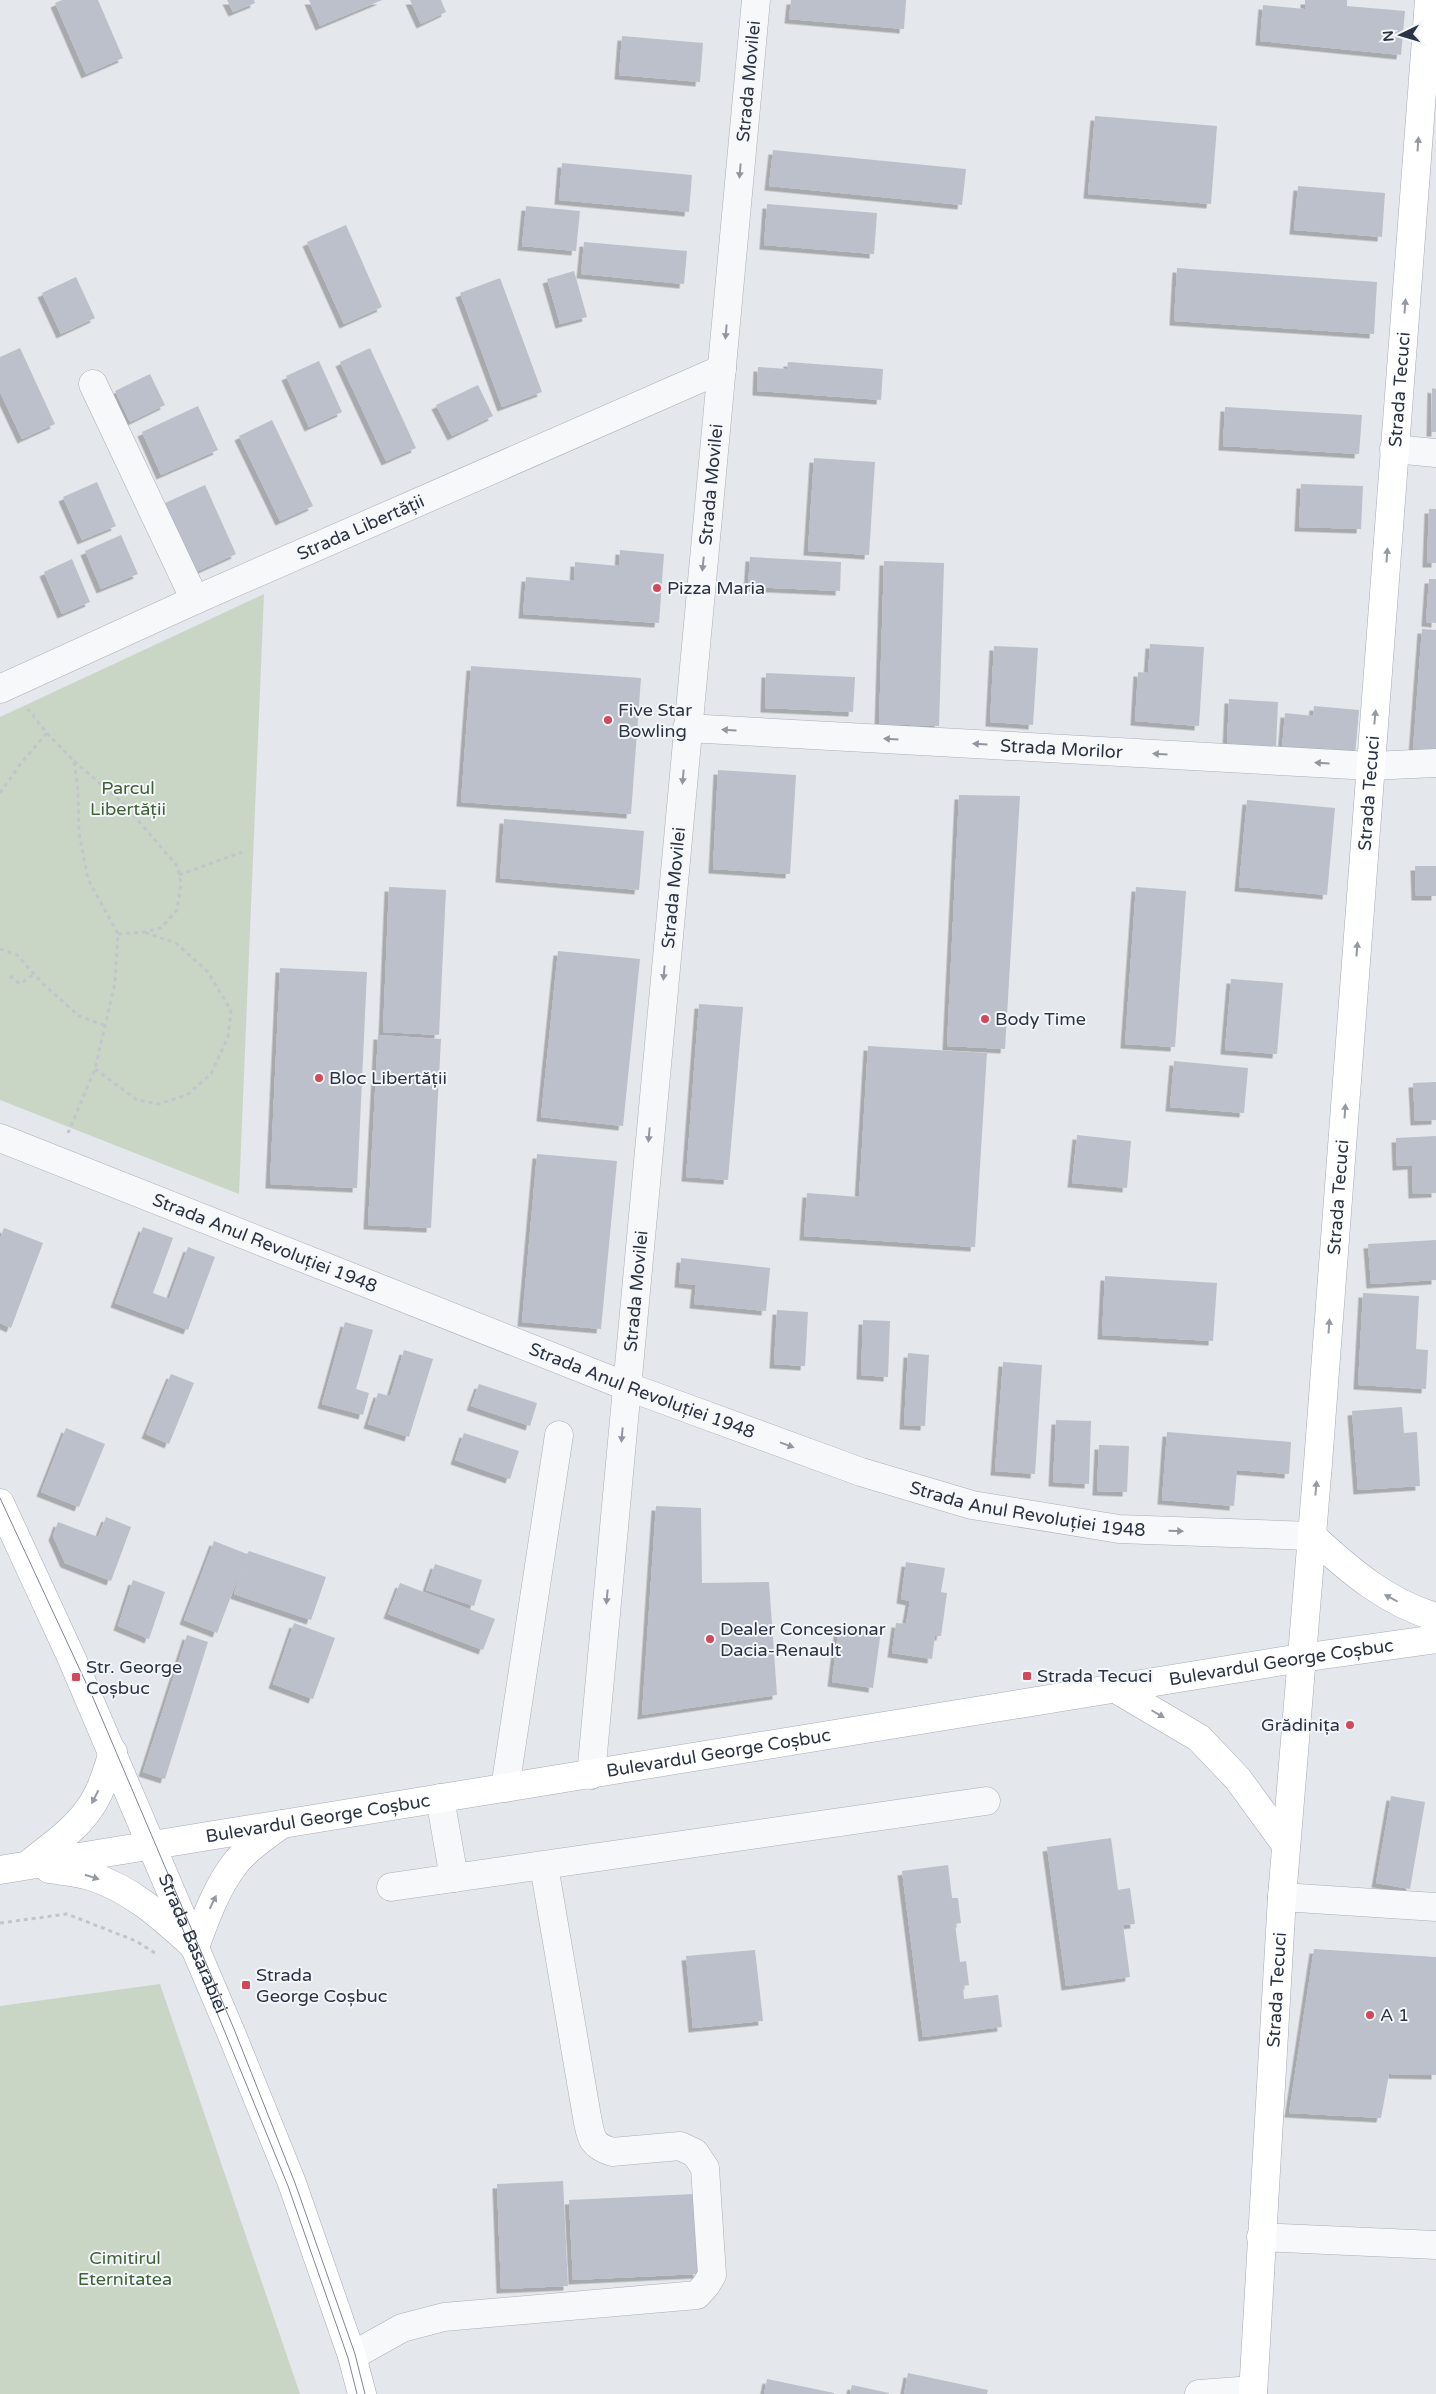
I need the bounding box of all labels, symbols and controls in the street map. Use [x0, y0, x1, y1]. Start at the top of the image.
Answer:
north arrow [1376, 10, 1426, 60]
street label: Strada Movilei [732, 20, 765, 143]
text: N [1380, 30, 1398, 42]
one-way arrow [1414, 135, 1422, 151]
one-way arrow [736, 163, 744, 179]
one-way arrow [1401, 297, 1409, 313]
one-way arrow [721, 325, 729, 341]
street label: Strada Tecuci [1384, 331, 1415, 448]
street label: Strada Movilei [694, 423, 728, 546]
street label: Strada Libertății [293, 490, 428, 565]
one-way arrow [1383, 547, 1391, 563]
one-way arrow [699, 556, 707, 572]
place label: Pizza Maria [667, 577, 765, 599]
marker: Pizza Maria [651, 582, 663, 594]
place label: Five Star Bowling [618, 699, 692, 742]
one-way arrow [1371, 709, 1379, 725]
marker: Five Star Bowling [602, 714, 614, 726]
one-way arrow [721, 726, 737, 734]
street label: Strada Morilor [1000, 734, 1123, 763]
one-way arrow [883, 735, 899, 743]
street label: Strada Tecuci [1353, 735, 1384, 852]
one-way arrow [972, 740, 988, 748]
one-way arrow [1152, 750, 1168, 758]
one-way arrow [1314, 759, 1330, 767]
one-way arrow [679, 769, 687, 785]
park label: Parcul Libertății [90, 777, 166, 820]
street label: Strada Movilei [657, 826, 690, 950]
one-way arrow [1353, 941, 1361, 957]
one-way arrow [660, 965, 668, 981]
place label: Body Time [995, 1008, 1086, 1030]
marker: Body Time [979, 1013, 991, 1025]
place label: Bloc Libertății [329, 1067, 447, 1089]
marker: Bloc Libertății [313, 1072, 325, 1084]
one-way arrow [1341, 1103, 1349, 1119]
one-way arrow [645, 1127, 653, 1143]
street label: Strada Tecuci [1323, 1139, 1354, 1256]
street label: Strada Anul Revoluției 1948 [149, 1189, 381, 1297]
street label: Strada Movilei [619, 1229, 653, 1353]
one-way arrow [1325, 1317, 1333, 1333]
street label: Strada Anul Revoluției 1948 [526, 1338, 758, 1443]
one-way arrow [617, 1427, 625, 1443]
one-way arrow [779, 1442, 794, 1449]
street label: Strada Anul Revoluției 1948 [907, 1476, 1146, 1541]
one-way arrow [1312, 1479, 1320, 1495]
one-way arrow [1168, 1527, 1184, 1535]
one-way arrow [603, 1589, 611, 1605]
one-way arrow [1384, 1594, 1399, 1602]
place label: Dealer Concesionar Dacia-Renault [720, 1618, 886, 1661]
marker: Dealer Concesionar Dacia-Renault [704, 1633, 716, 1645]
street label: Bulevardul George Coșbuc [1167, 1634, 1395, 1690]
place label: Str. George Coșbuc [86, 1656, 182, 1699]
place label: Strada Tecuci [1037, 1665, 1152, 1687]
marker: Strada Tecuci [1021, 1670, 1033, 1682]
marker: Str. George Coșbuc [70, 1671, 82, 1683]
one-way arrow [1151, 1710, 1166, 1718]
place label: Grădinița [1261, 1714, 1340, 1736]
marker: Grădinița [1344, 1719, 1356, 1731]
street label: Bulevardul George Coșbuc [605, 1724, 832, 1782]
street label: Bulevardul George Coșbuc [204, 1789, 432, 1847]
one-way arrow [91, 1790, 99, 1804]
street label: Strada Basarabiei [154, 1870, 232, 2017]
one-way arrow [85, 1874, 100, 1882]
one-way arrow [209, 1895, 217, 1909]
street label: Strada Tecuci [1262, 1931, 1291, 2048]
place label: Strada George Coșbuc [256, 1964, 387, 2007]
marker: Strada George Coșbuc [240, 1979, 252, 1991]
place label: A 1 [1380, 2004, 1409, 2026]
marker: A 1 [1364, 2009, 1376, 2021]
park label: Cimitirul Eternitatea [78, 2247, 172, 2290]

